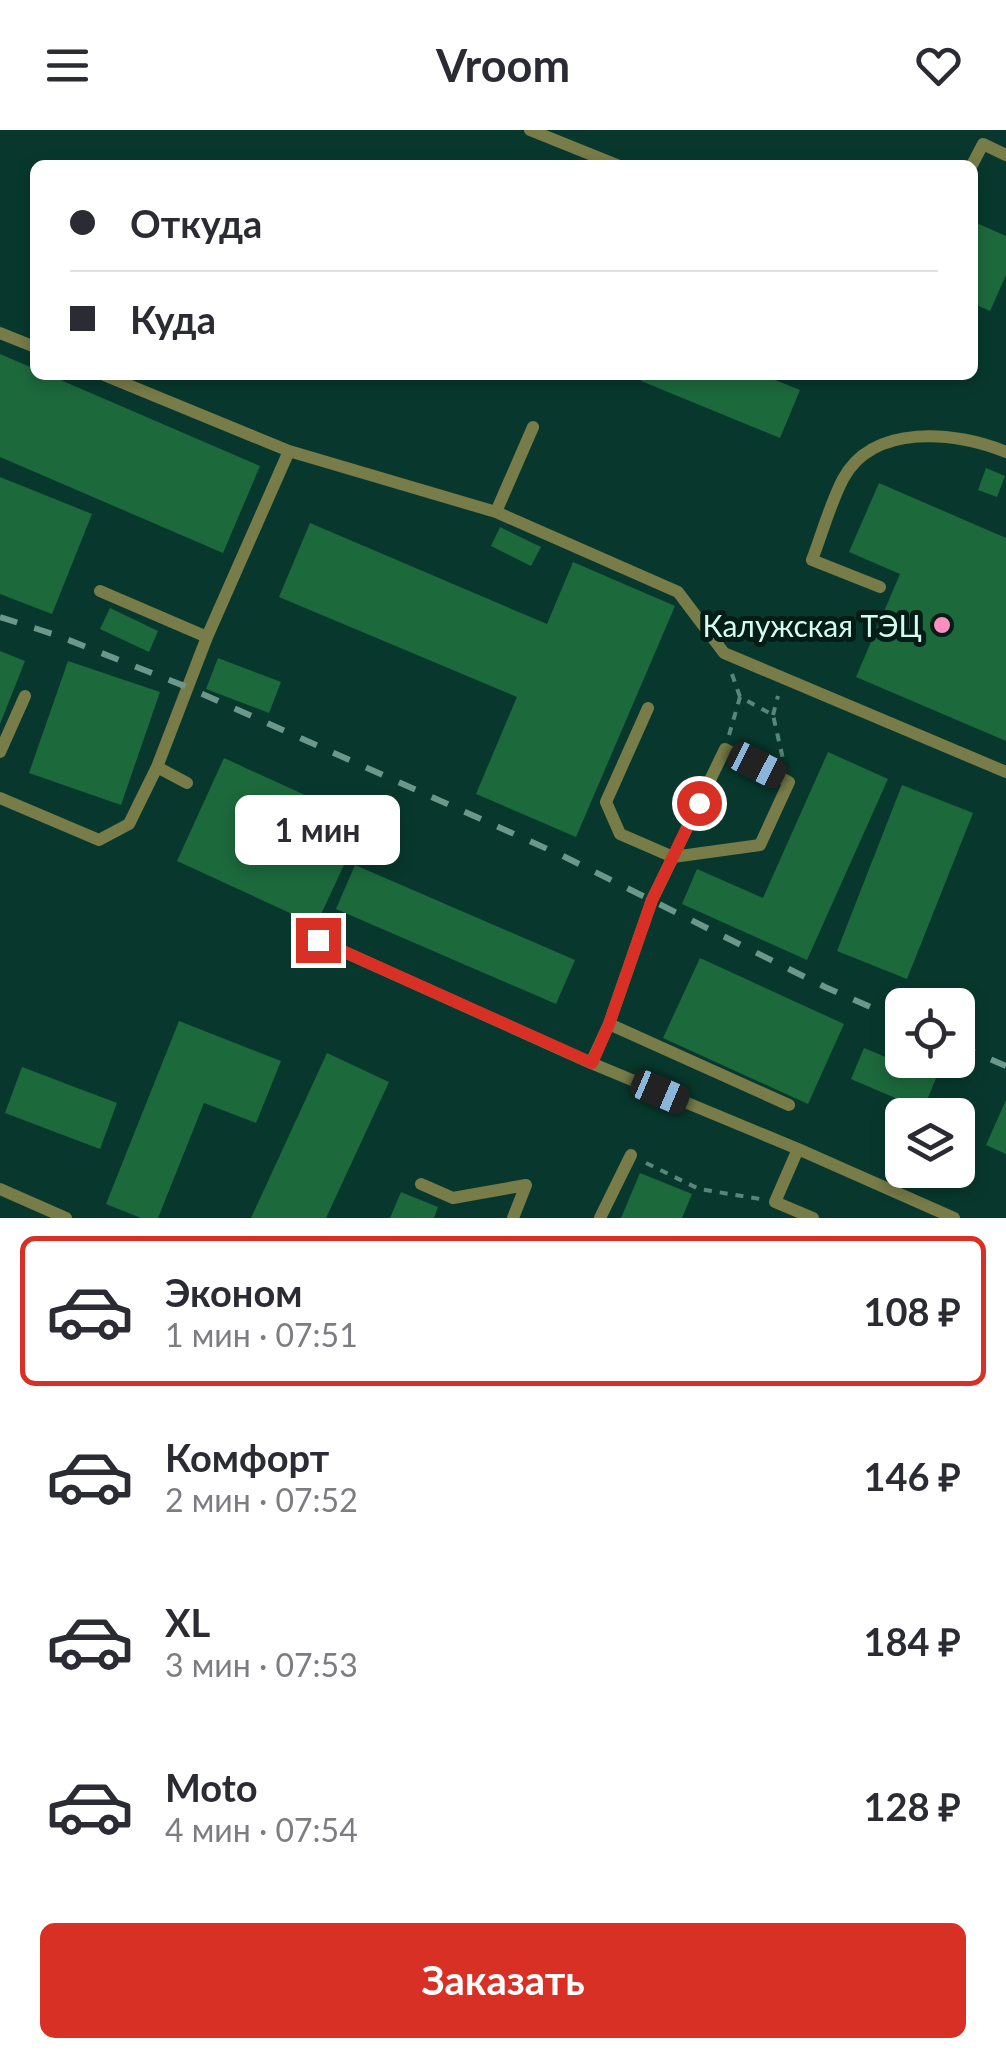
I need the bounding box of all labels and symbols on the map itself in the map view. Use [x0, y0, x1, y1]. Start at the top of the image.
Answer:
place label: Калужская ТЭЦ [703, 607, 922, 643]
marker: Калужская ТЭЦ [931, 614, 953, 636]
car [723, 738, 791, 792]
route start [677, 781, 722, 826]
callout: 1 мин [236, 795, 400, 865]
route end [296, 918, 341, 963]
car [627, 1066, 693, 1118]

